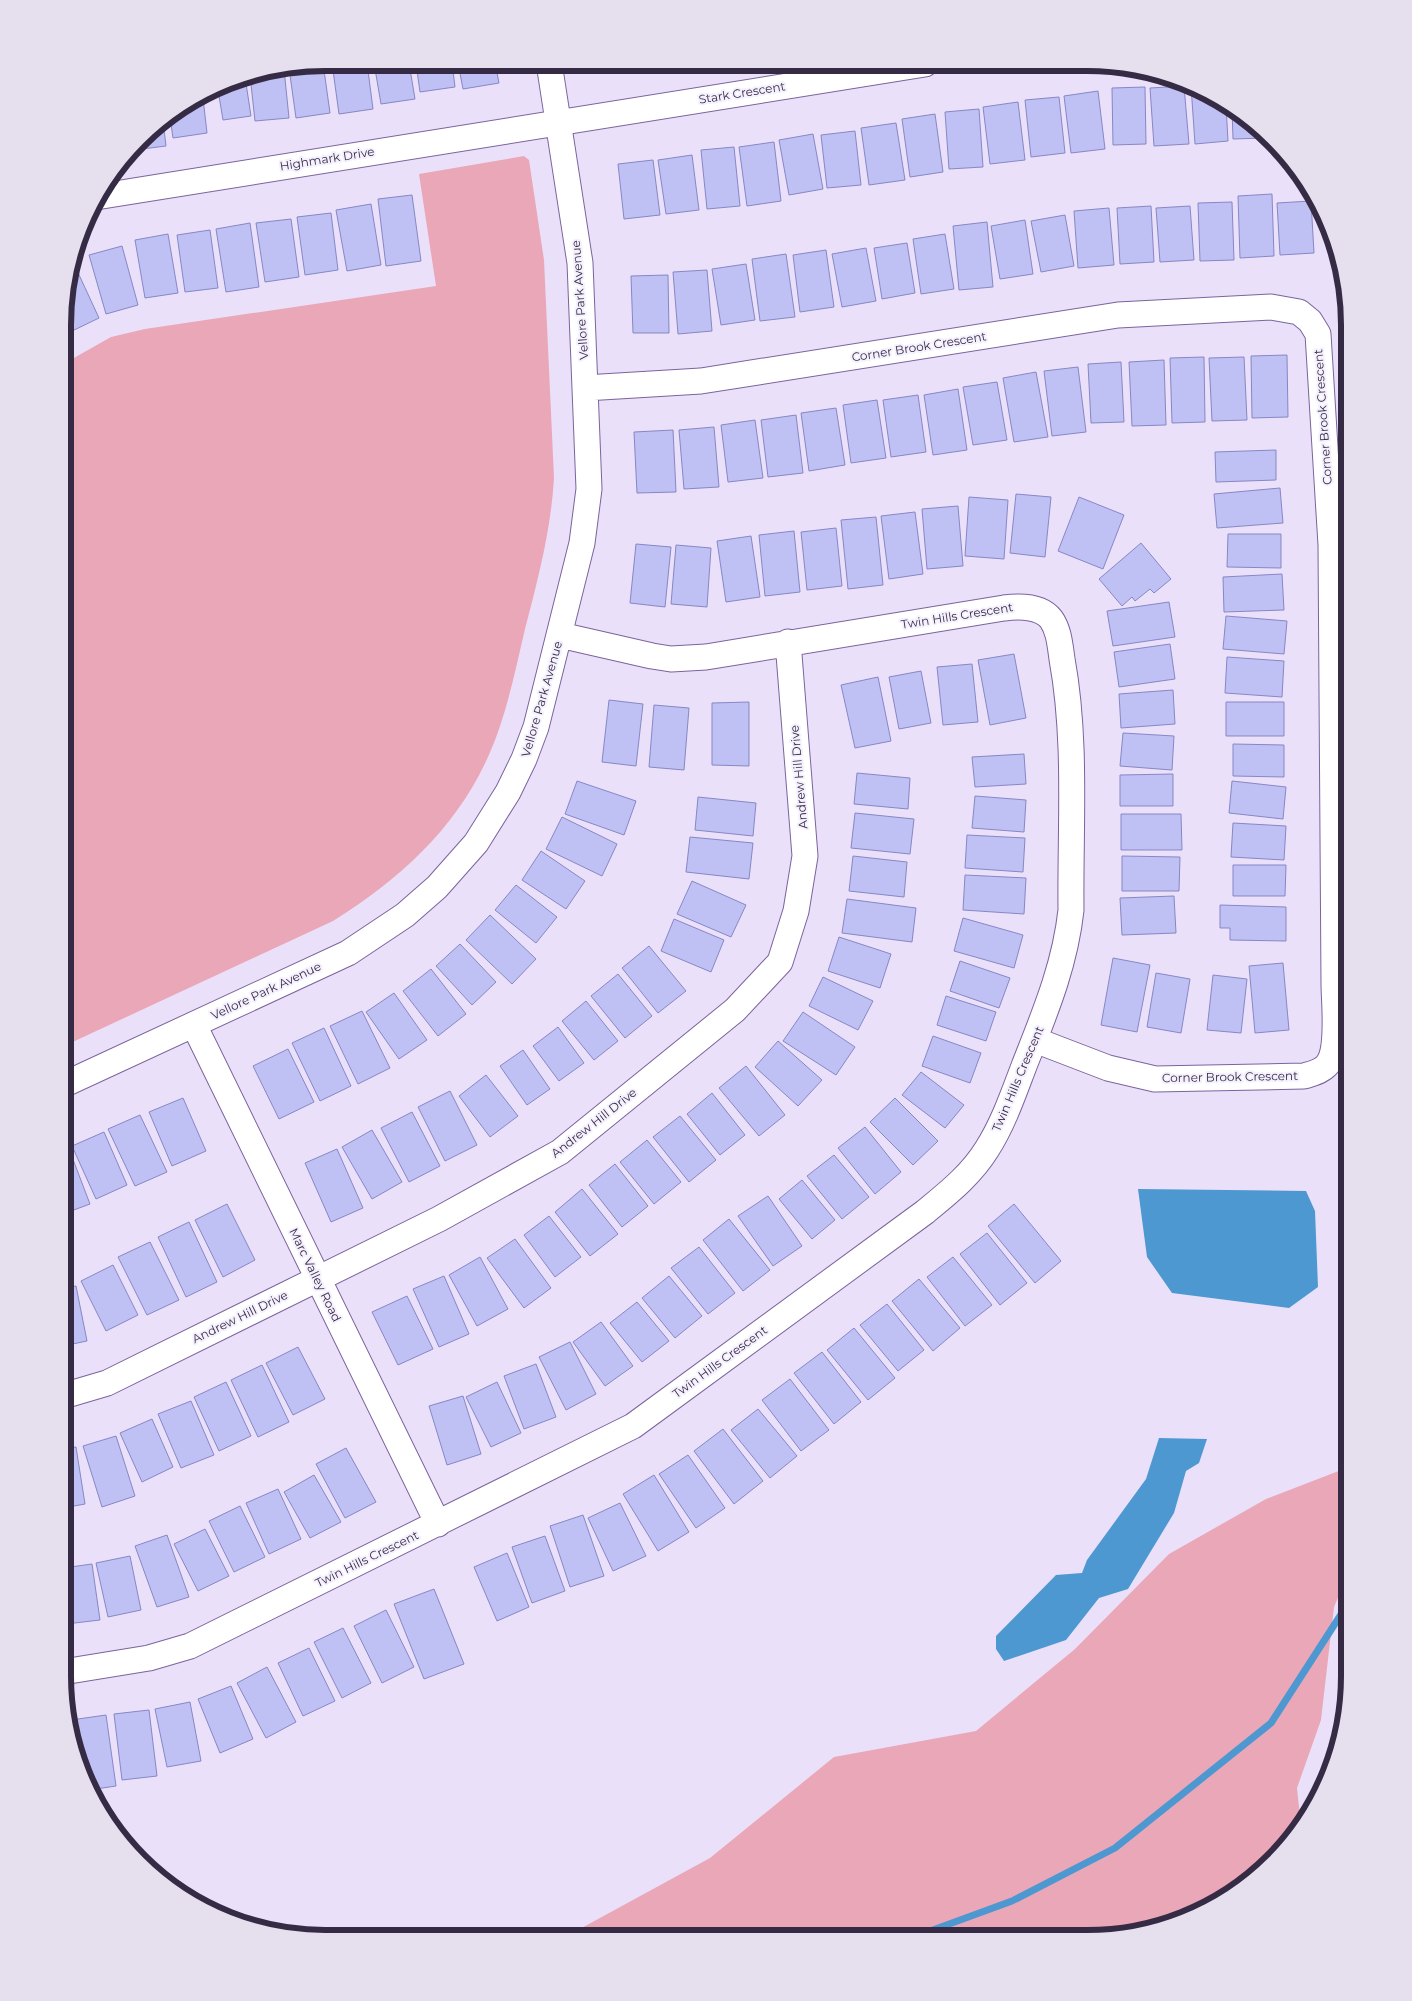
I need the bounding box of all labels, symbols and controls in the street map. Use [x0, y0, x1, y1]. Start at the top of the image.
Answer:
street label: Stark Crescent [698, 78, 786, 107]
street label: Highmark Drive [279, 144, 375, 173]
street label: Vellore Park Avenue [568, 240, 591, 360]
street label: Corner Brook Crescent [851, 328, 987, 365]
street label: Corner Brook Crescent [1310, 349, 1335, 485]
street label: Twin Hills Crescent [900, 599, 1014, 632]
street label: Vellore Park Avenue [518, 639, 565, 759]
street label: Andrew Hill Drive [786, 724, 811, 830]
street label: Vellore Park Avenue [208, 958, 323, 1023]
street label: Twin Hills Crescent [989, 1024, 1047, 1134]
street label: Corner Brook Crescent [1162, 1068, 1298, 1085]
street label: Andrew Hill Drive [548, 1085, 639, 1161]
street label: Marc Valley Road [286, 1225, 345, 1324]
street label: Andrew Hill Drive [190, 1287, 290, 1346]
street label: Twin Hills Crescent [670, 1322, 770, 1401]
street label: Twin Hills Crescent [313, 1527, 421, 1590]

